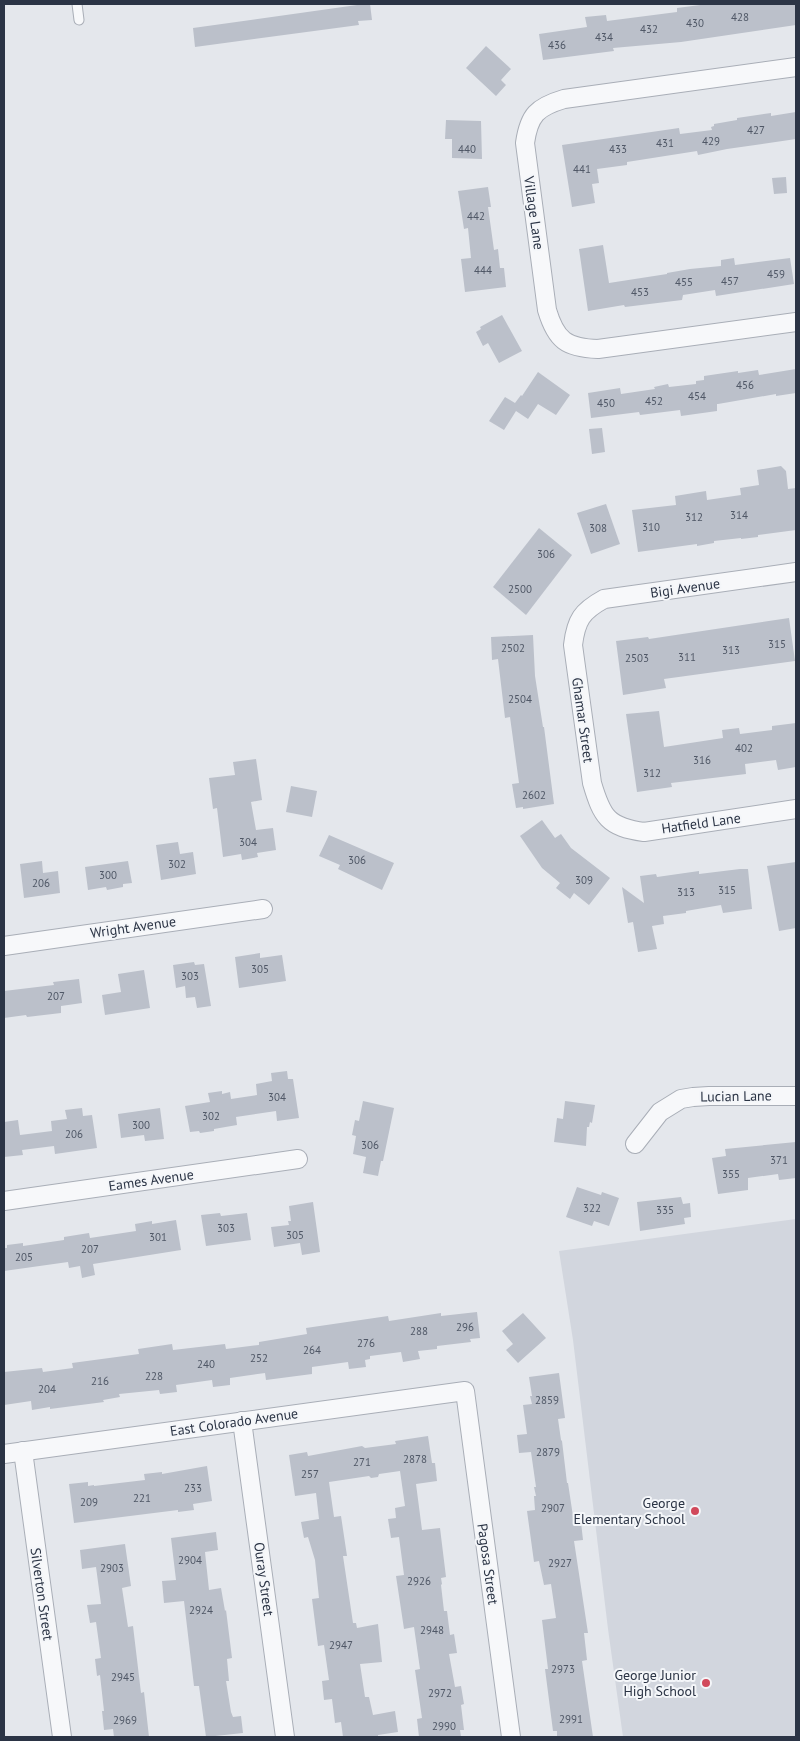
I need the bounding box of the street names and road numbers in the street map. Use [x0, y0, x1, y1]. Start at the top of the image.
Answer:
street label: Village Lane [520, 174, 548, 251]
street label: Bigi Avenue [649, 574, 721, 602]
street label: Ghamar Street [568, 676, 598, 764]
street label: Hatfield Lane [660, 809, 742, 837]
street label: Wright Avenue [89, 912, 177, 942]
street label: Lucian Lane [700, 1086, 772, 1106]
street label: Eames Avenue [107, 1165, 195, 1195]
street label: East Colorado Avenue [169, 1404, 299, 1440]
street label: Pagosa Street [473, 1522, 503, 1606]
street label: Ouray Street [250, 1541, 278, 1617]
street label: Silverton Street [27, 1546, 57, 1642]

